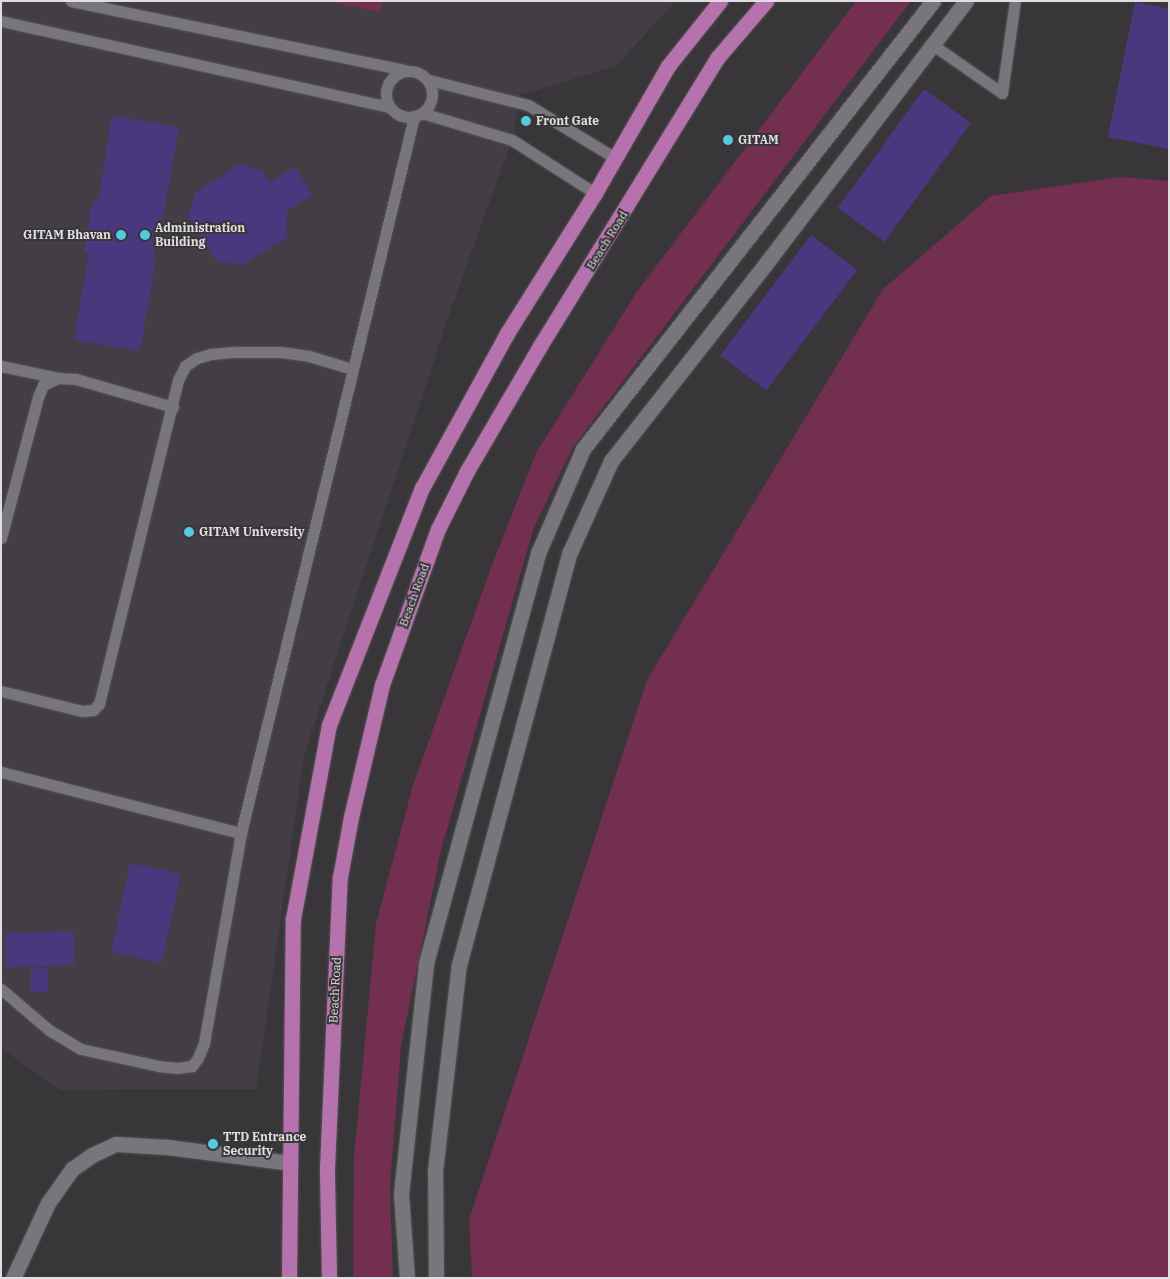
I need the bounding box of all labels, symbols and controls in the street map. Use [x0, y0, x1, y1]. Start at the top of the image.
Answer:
place label: Front Gate [536, 114, 599, 128]
marker: Front Gate [520, 115, 532, 127]
place label: GITAM [738, 133, 779, 147]
marker: GITAM [722, 134, 734, 146]
street label: Beach Road [583, 208, 631, 272]
place label: Administration Building [155, 221, 245, 249]
place label: GITAM Bhavan [23, 228, 111, 242]
marker: GITAM Bhavan [115, 229, 127, 241]
marker: Administration Building [139, 229, 151, 241]
place label: GITAM University [199, 525, 305, 539]
marker: GITAM University [183, 526, 195, 538]
street label: Beach Road [396, 561, 432, 629]
street label: Beach Road [326, 957, 344, 1023]
place label: TTD Entrance Security [223, 1130, 306, 1158]
marker: TTD Entrance Security [207, 1138, 219, 1150]

